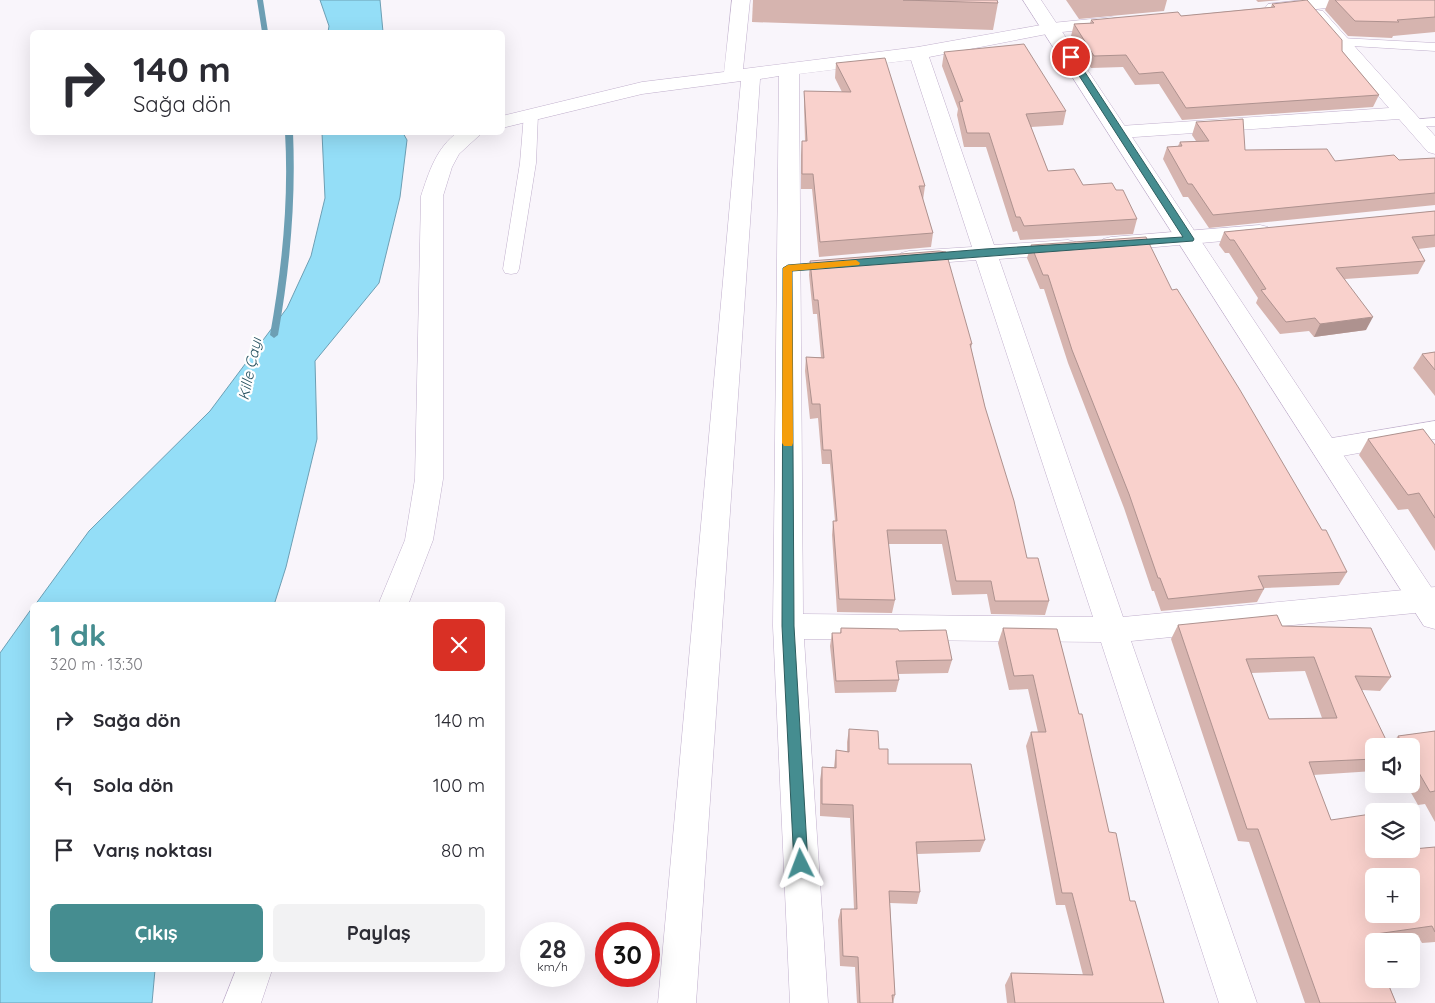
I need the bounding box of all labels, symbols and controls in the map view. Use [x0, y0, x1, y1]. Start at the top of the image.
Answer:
pin [1050, 36, 1092, 78]
icon: arrive [1057, 43, 1085, 71]
text: 140 m [133, 47, 231, 91]
icon: right [50, 50, 115, 115]
text: Sağa dön [133, 90, 231, 118]
water label: Kille Çayı [234, 335, 266, 402]
text: 1 dk [50, 616, 106, 654]
button: close [433, 619, 485, 671]
text: 320 m · 13:30 [50, 654, 143, 674]
icon: right [50, 706, 78, 734]
text: Sağa dön [93, 708, 181, 732]
text: 140 m [434, 708, 485, 732]
map controls [1365, 738, 1420, 988]
button: sound [1365, 738, 1420, 793]
icon: left [50, 771, 78, 799]
text: Sola dön [93, 773, 174, 797]
text: 100 m [433, 773, 485, 797]
button: layers [1365, 803, 1420, 858]
icon: arrive [50, 836, 78, 864]
position arrow [774, 837, 826, 889]
text: Varış noktası [93, 838, 212, 862]
text: 80 m [441, 838, 485, 862]
button: + [1365, 868, 1420, 923]
button: Çıkış [50, 904, 263, 962]
button: Paylaş [273, 904, 485, 962]
speed limit sign: 30 [595, 922, 660, 987]
text: 28 [539, 933, 566, 964]
button: − [1365, 933, 1420, 988]
text: km/h [537, 959, 568, 974]

